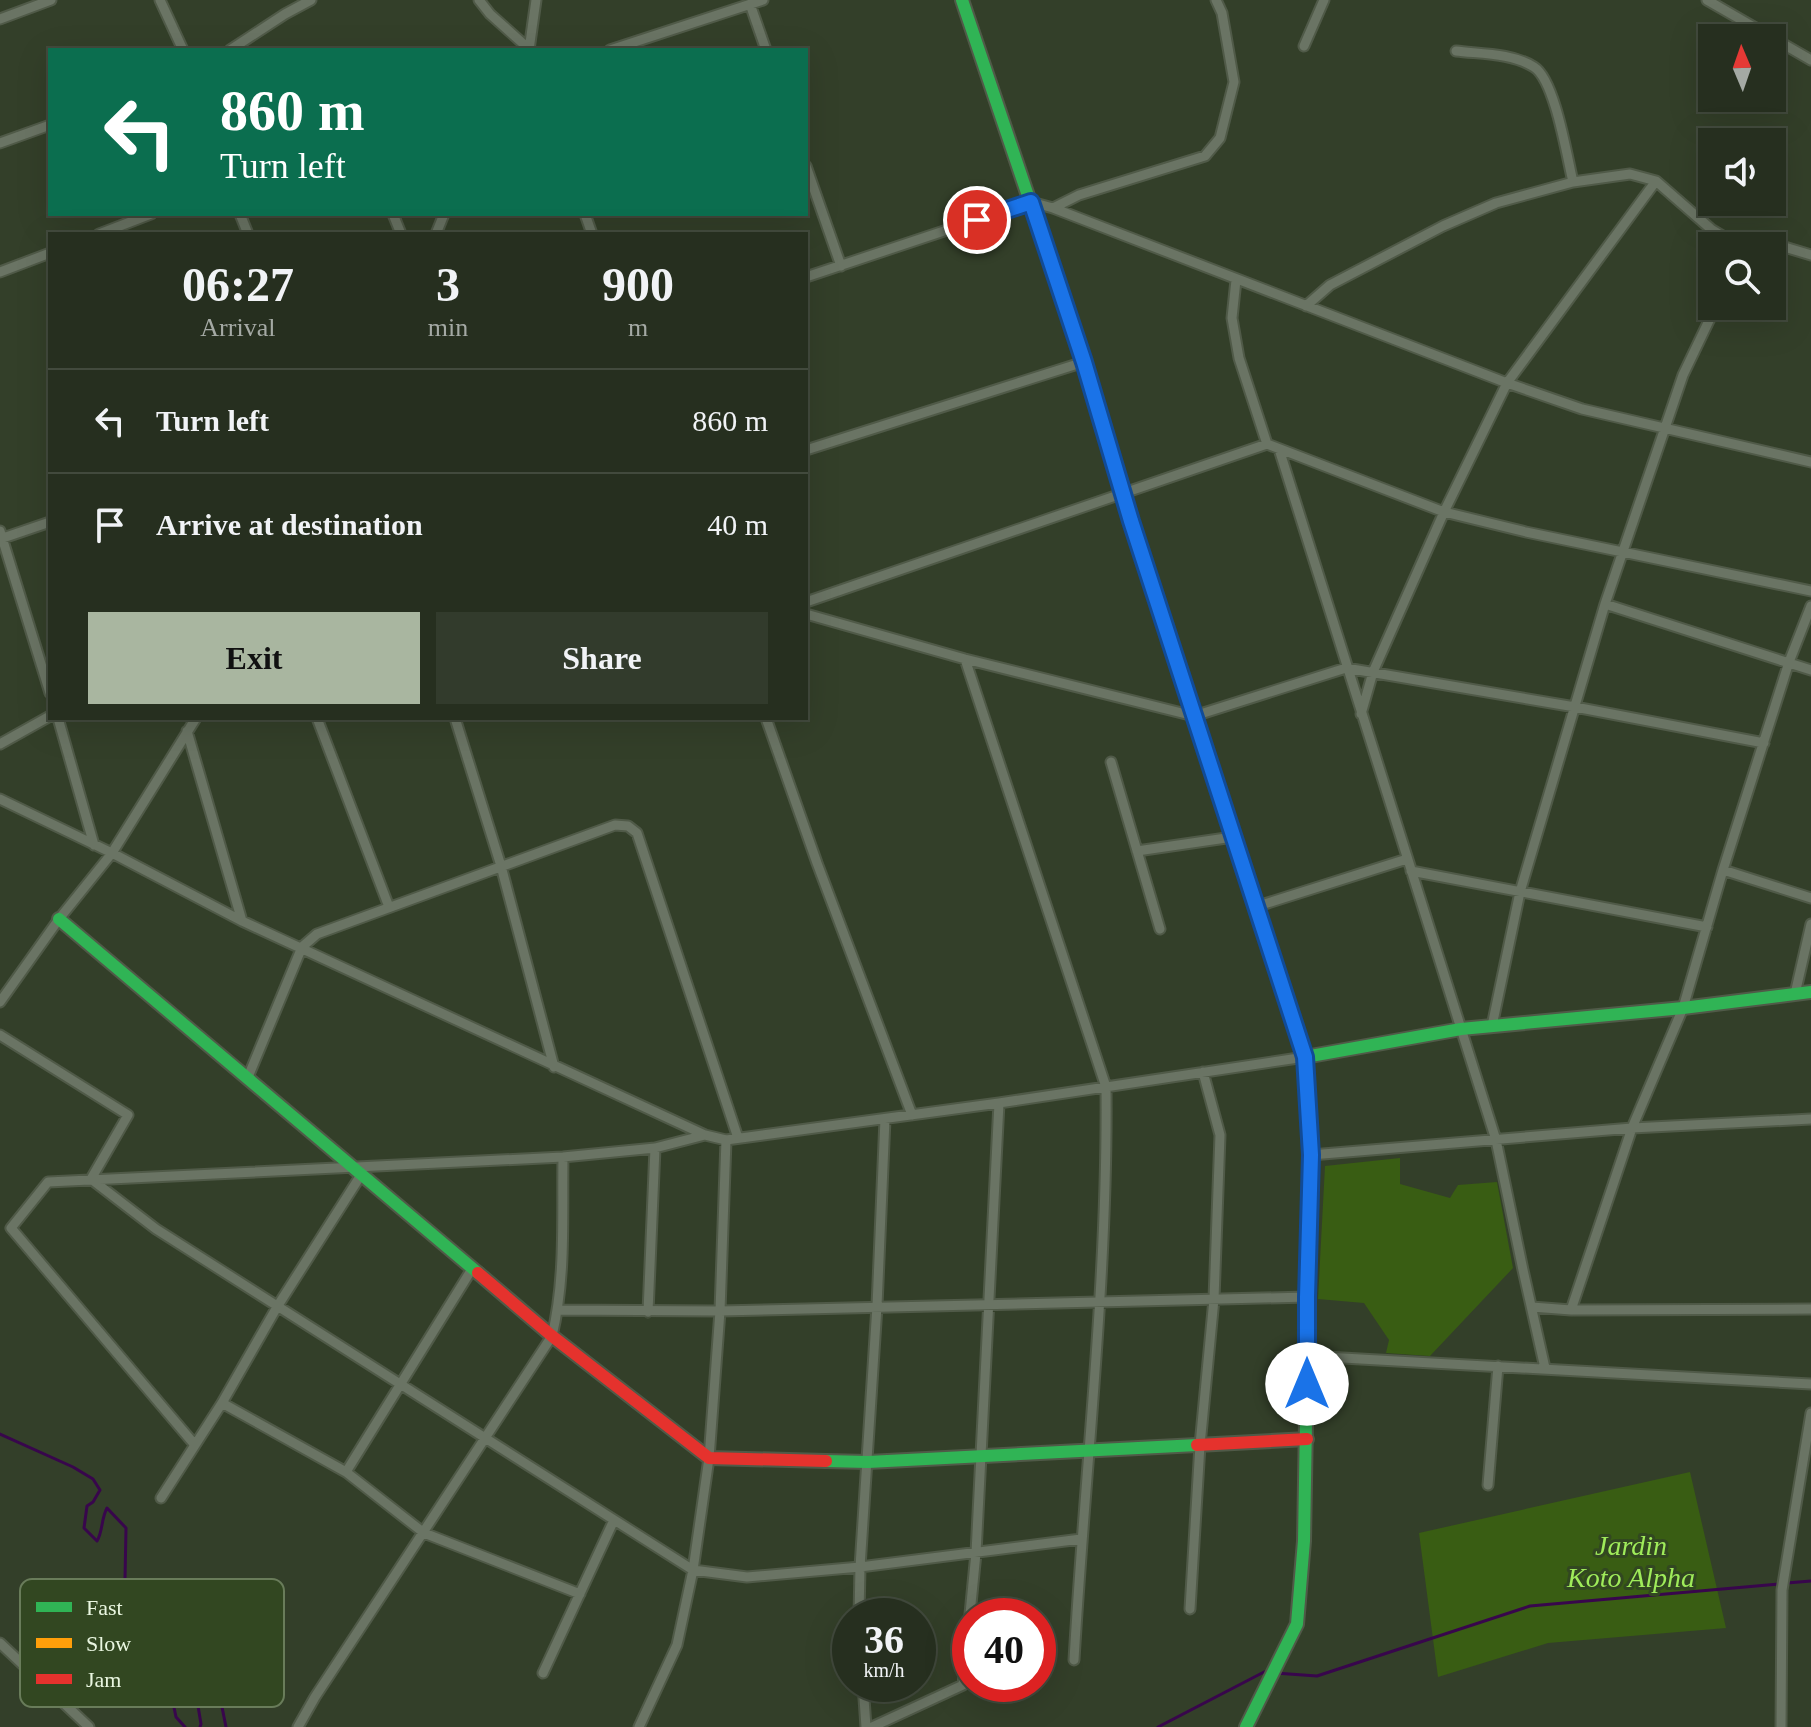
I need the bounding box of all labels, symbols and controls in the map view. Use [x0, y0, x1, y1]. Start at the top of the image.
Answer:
north arrow [1698, 24, 1786, 112]
map controls [1698, 24, 1786, 320]
icon: left [88, 80, 192, 184]
text: 860 m [220, 80, 365, 142]
button: sound [1698, 128, 1786, 216]
text: Turn left [220, 146, 346, 186]
pin [943, 186, 1011, 254]
icon: arrive [955, 198, 999, 242]
button: search [1698, 232, 1786, 320]
text: 06:27 [182, 258, 294, 311]
text: 3 [436, 258, 460, 311]
text: 900 [602, 258, 674, 311]
text: Arrival [200, 313, 275, 342]
text: min [428, 313, 468, 342]
text: m [628, 313, 648, 342]
icon: left [88, 399, 132, 443]
text: Turn left [156, 404, 269, 437]
text: 860 m [692, 404, 768, 437]
icon: arrive [88, 503, 132, 547]
text: Arrive at destination [156, 508, 423, 541]
text: 40 m [707, 508, 768, 541]
button: Exit [88, 612, 420, 704]
button: Share [436, 612, 768, 704]
position arrow [1265, 1342, 1349, 1426]
park label: Jardin Koto Alpha [1566, 1530, 1695, 1593]
legend [20, 1579, 284, 1707]
text: Fast [86, 1595, 123, 1620]
speed limit sign: 40 [952, 1598, 1056, 1702]
text: 36 [864, 1617, 904, 1662]
text: Slow [86, 1631, 131, 1656]
text: km/h [863, 1659, 905, 1681]
text: Jam [86, 1667, 121, 1692]

